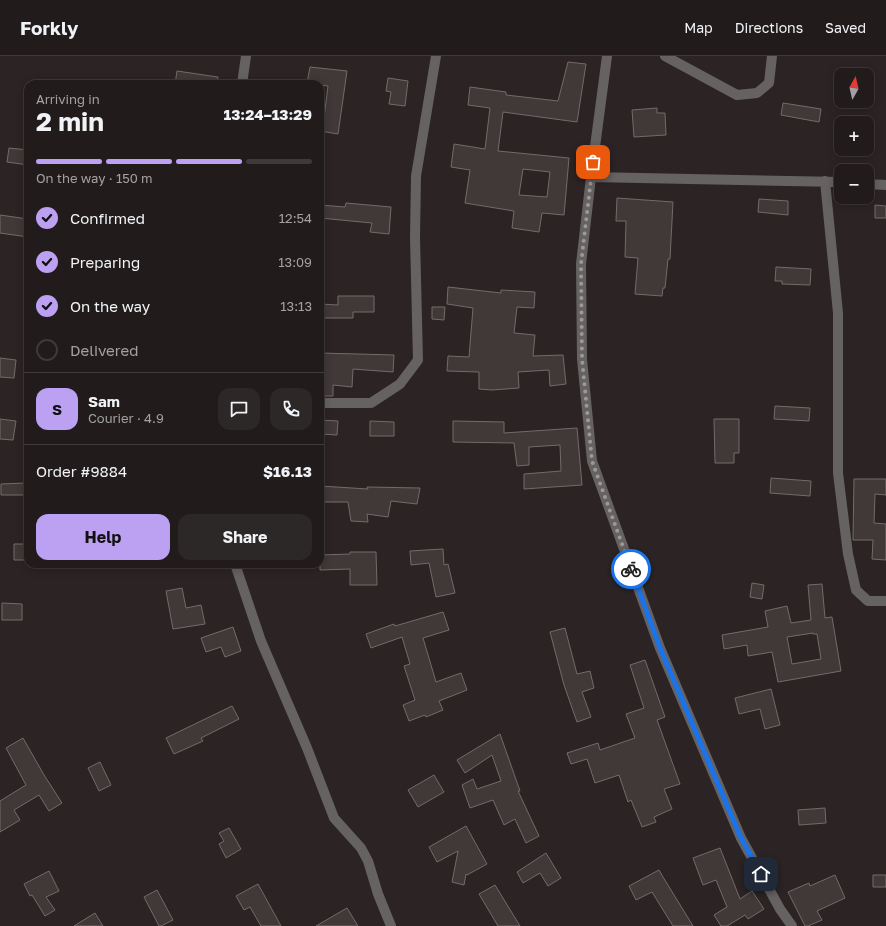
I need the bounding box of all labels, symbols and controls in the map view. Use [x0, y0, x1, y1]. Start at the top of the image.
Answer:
text: Forkly [20, 16, 78, 39]
text: Map [684, 19, 713, 36]
text: Directions [735, 19, 803, 36]
text: Saved [825, 19, 866, 36]
north arrow [834, 68, 874, 108]
map controls [834, 68, 874, 204]
text: Arriving in [36, 91, 100, 107]
text: 13:24–13:29 [223, 105, 312, 123]
text: 2 min [36, 106, 104, 137]
button: + [834, 116, 874, 156]
pin [576, 145, 610, 179]
icon: bag [582, 151, 604, 173]
button: − [834, 164, 874, 204]
text: On the way · 150 m [36, 170, 153, 186]
icon: check [36, 207, 58, 229]
text: Confirmed [70, 209, 145, 227]
text: 12:54 [279, 210, 312, 226]
icon: check [36, 251, 58, 273]
text: Preparing [70, 253, 140, 271]
text: 13:09 [278, 254, 312, 270]
icon: check [36, 295, 58, 317]
text: On the way [70, 297, 150, 315]
text: 13:13 [280, 298, 312, 314]
text: Delivered [70, 341, 138, 359]
button: chat [218, 388, 260, 430]
button: phone [270, 388, 312, 430]
text: Sam [88, 392, 120, 410]
text: S [52, 400, 62, 418]
text: Courier · 4.9 [88, 410, 164, 426]
text: Order #9884 [36, 462, 127, 480]
text: $16.13 [263, 462, 312, 480]
button: Help [36, 514, 170, 560]
button: Share [178, 514, 312, 560]
courier [611, 549, 651, 589]
icon: bike [620, 558, 642, 580]
pin [744, 857, 778, 891]
icon: home [750, 863, 772, 885]

